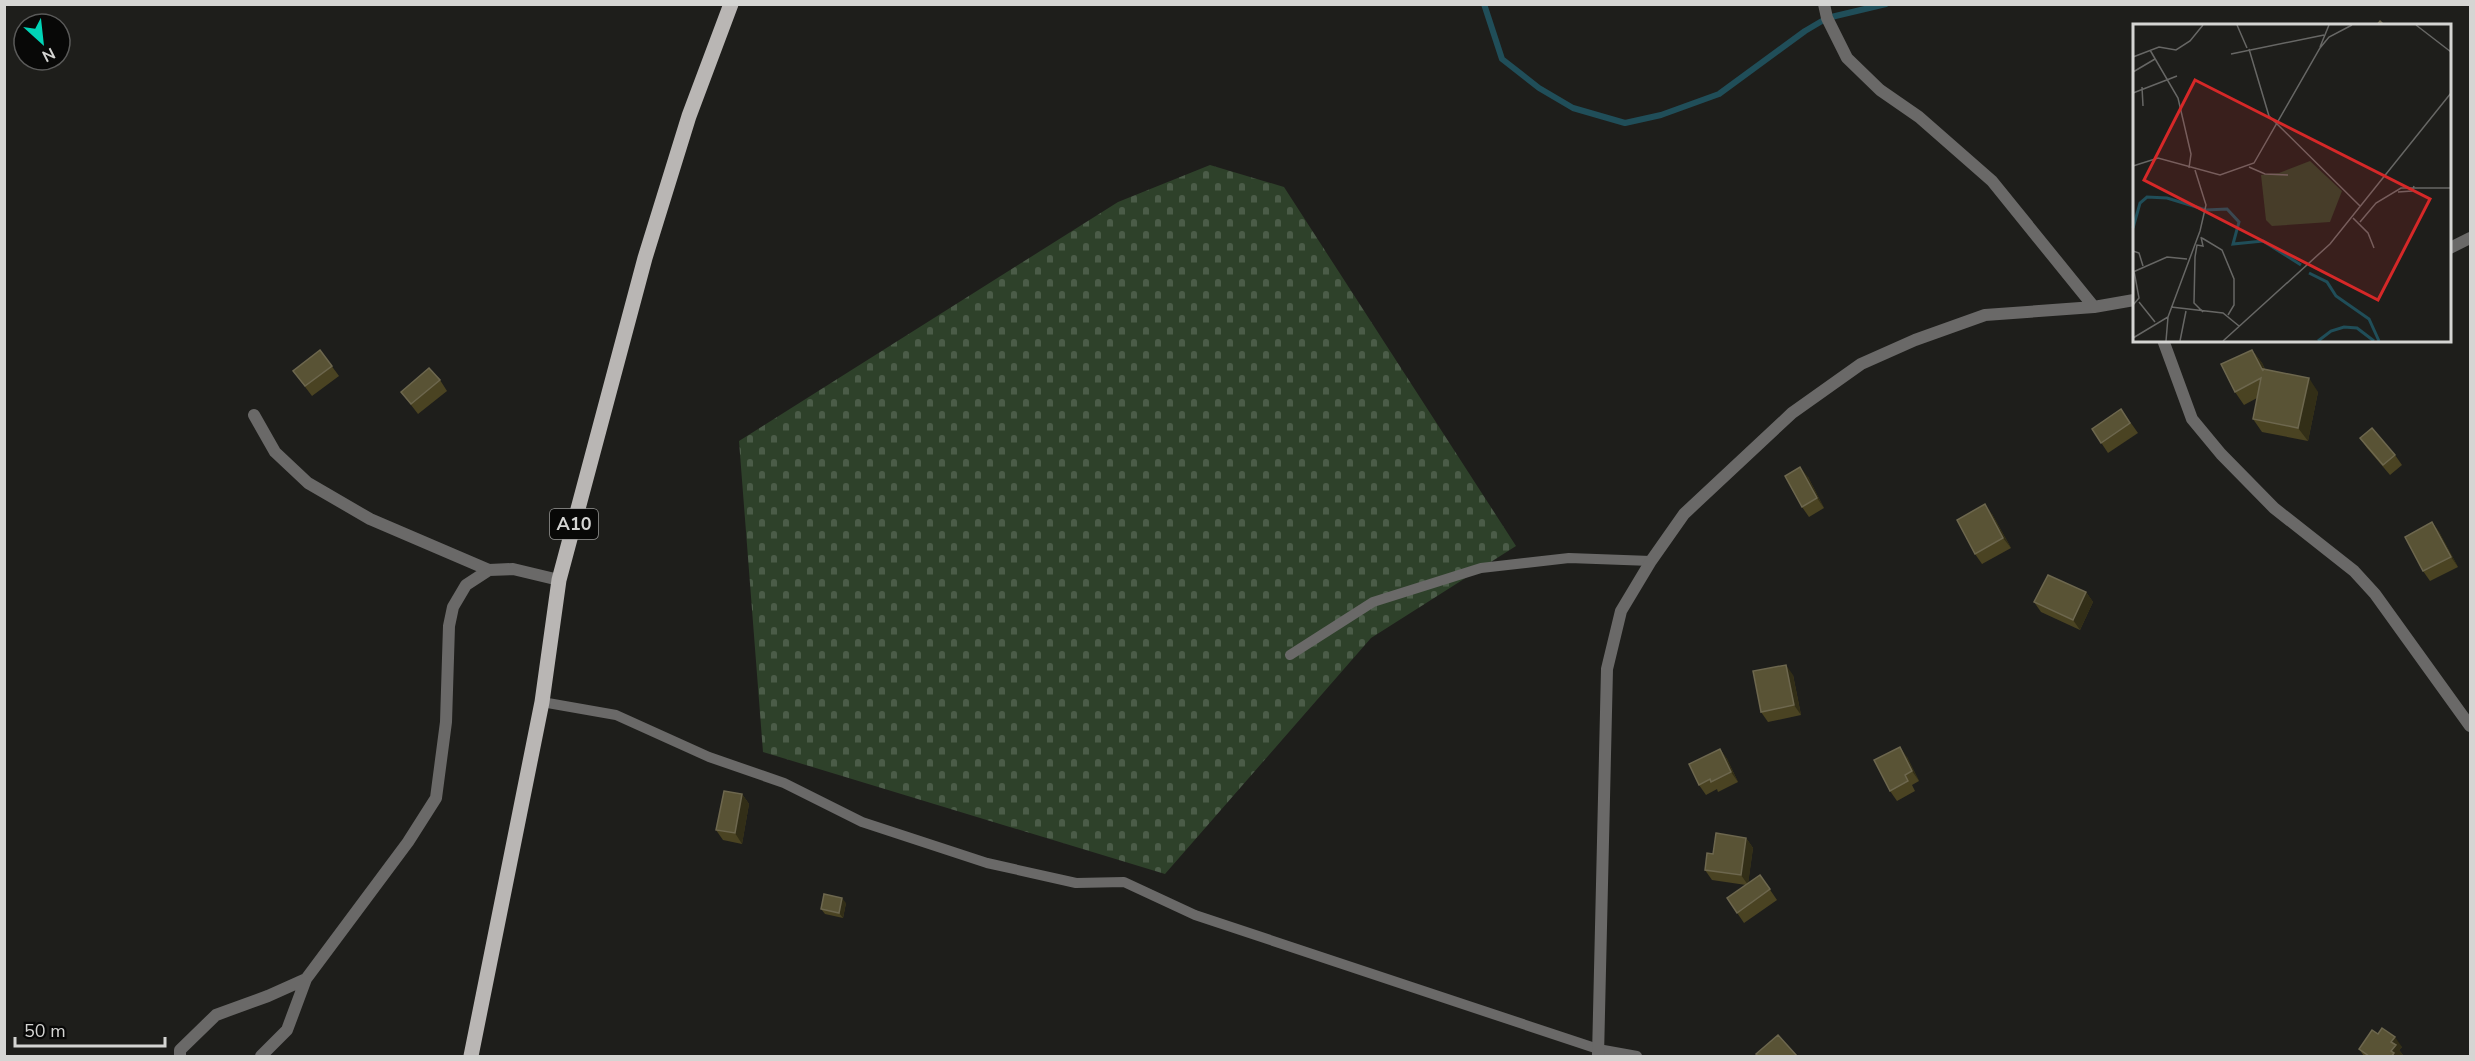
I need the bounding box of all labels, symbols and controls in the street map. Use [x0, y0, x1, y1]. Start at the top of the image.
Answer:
north arrow [12, 12, 72, 72]
inset map [2133, 24, 2451, 342]
text: N [38, 42, 59, 67]
road number: A10 [550, 509, 598, 539]
scale bar [15, 1010, 165, 1048]
text: 50 m [24, 1019, 66, 1043]

